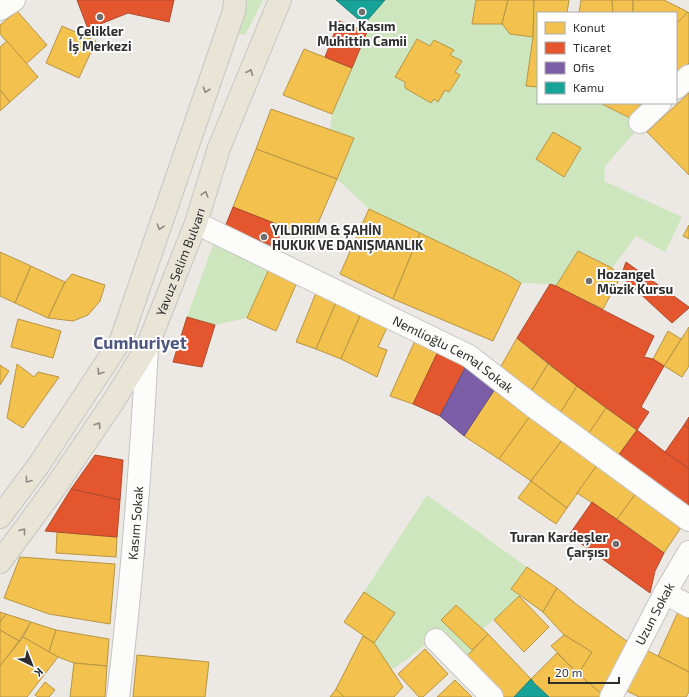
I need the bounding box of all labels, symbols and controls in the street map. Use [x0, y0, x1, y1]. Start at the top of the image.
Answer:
marker: Hacı Kasım Muhittin Camii [357, 7, 367, 17]
marker: Çelikler İş Merkezi [95, 12, 105, 22]
legend [537, 12, 677, 104]
place label: Hacı Kasım Muhittin Camii [317, 18, 407, 49]
text: Konut [573, 20, 606, 34]
place label: Çelikler İş Merkezi [68, 23, 132, 55]
text: Ticaret [573, 40, 612, 54]
text: Ofis [573, 60, 594, 74]
one-way arrow [245, 69, 253, 76]
text: Kamu [573, 80, 604, 94]
one-way arrow [203, 87, 211, 94]
one-way arrow [200, 190, 209, 197]
street label: Yavuz Selim Bulvarı [152, 206, 208, 318]
place label: YILDIRIM & ŞAHİN HUKUK VE DANIŞMANLIK [272, 222, 424, 254]
one-way arrow [156, 223, 165, 230]
marker: YILDIRIM & ŞAHİN HUKUK VE DANIŞMANLIK [259, 232, 269, 242]
place label: Hozangel Müzik Kursu [597, 266, 673, 297]
marker: Hozangel Müzik Kursu [584, 276, 594, 286]
street label: Nemlioğlu Cemal Sokak [390, 312, 517, 396]
district label: Cumhuriyet [93, 332, 187, 353]
one-way arrow [97, 368, 105, 375]
one-way arrow [93, 422, 101, 429]
one-way arrow [25, 476, 33, 483]
street label: Kasım Sokak [124, 485, 146, 560]
one-way arrow [18, 528, 26, 535]
place label: Turan Kardeşler Çarşısı [510, 529, 608, 561]
marker: Turan Kardeşler Çarşısı [611, 539, 621, 549]
street label: Uzun Sokak [631, 579, 678, 648]
north arrow [12, 645, 52, 685]
scale bar [549, 659, 619, 685]
text: 20 m [555, 665, 582, 679]
text: K [32, 666, 46, 680]

